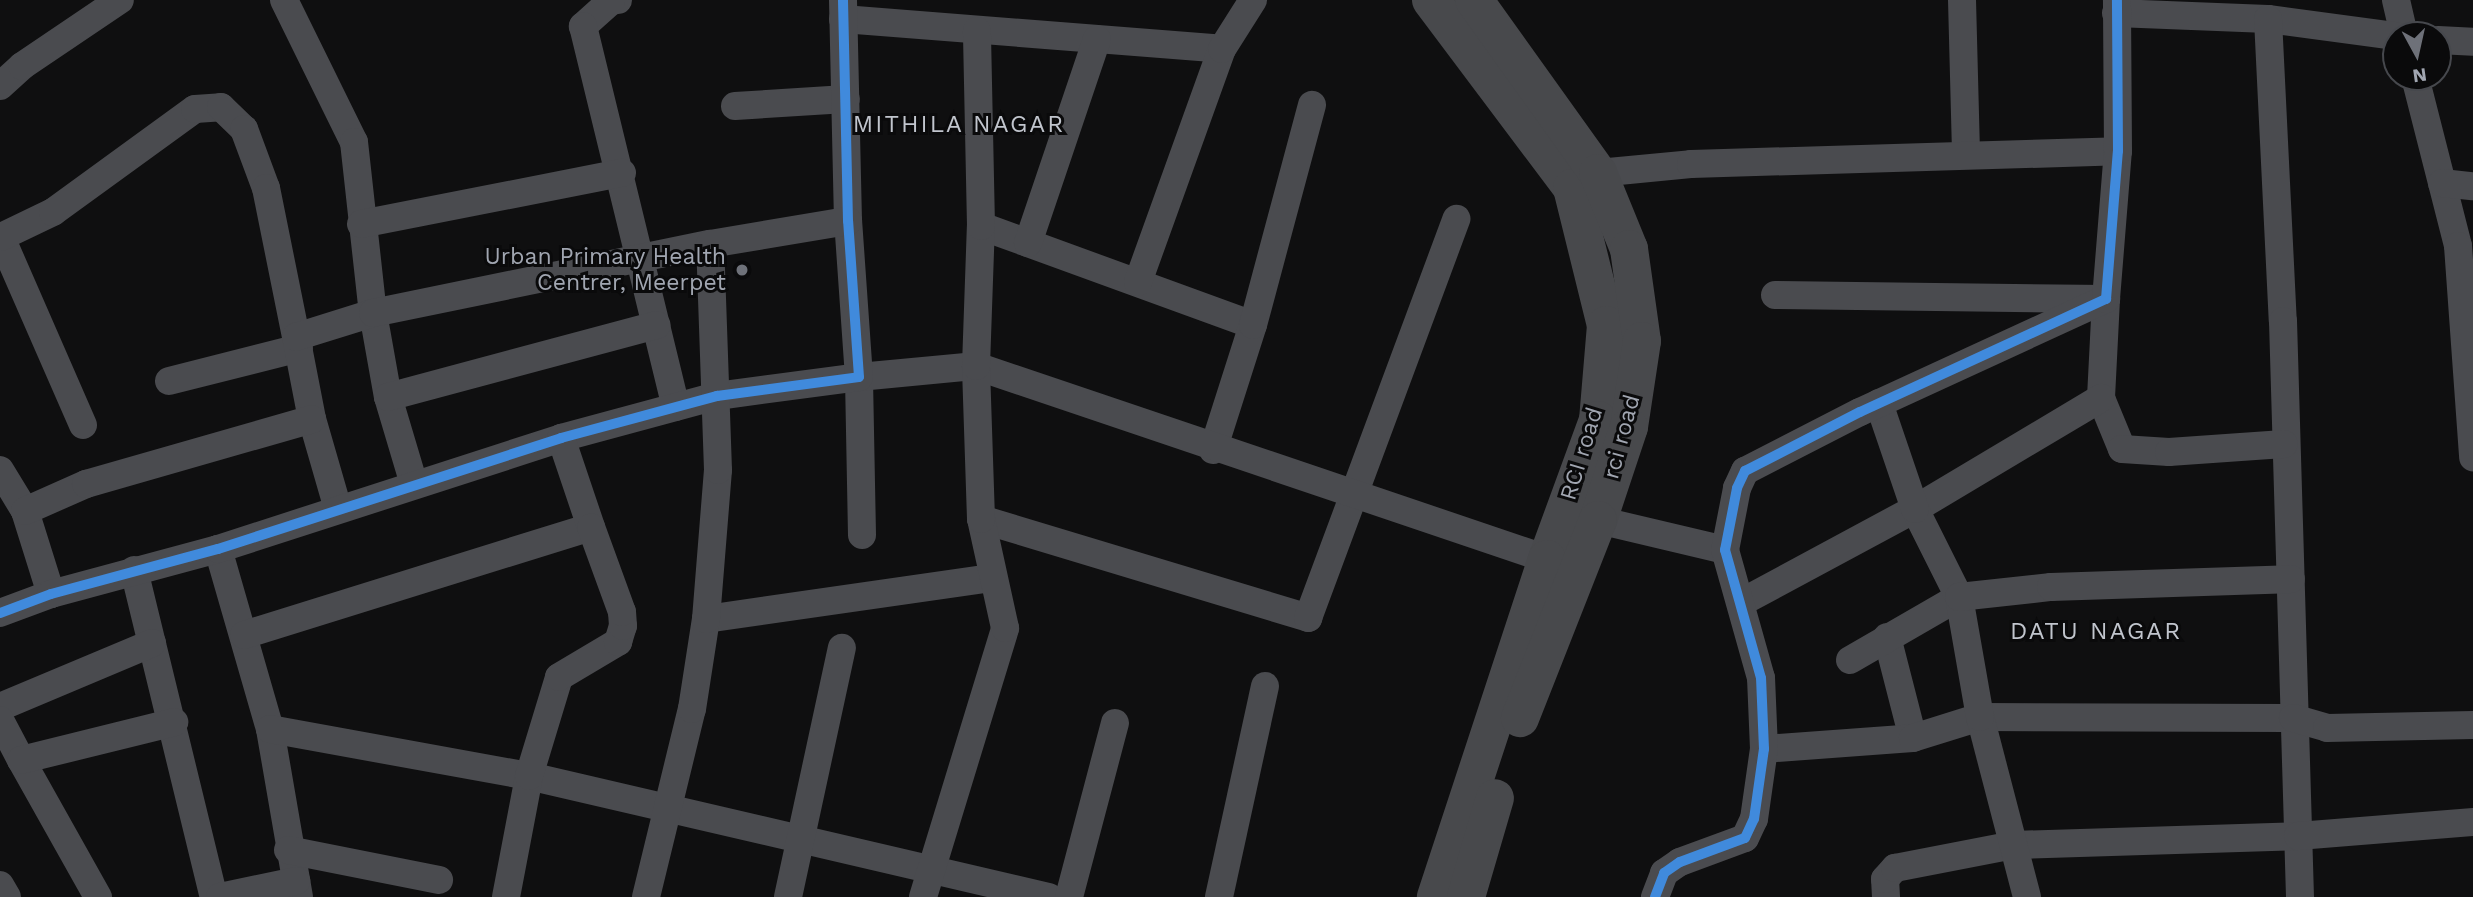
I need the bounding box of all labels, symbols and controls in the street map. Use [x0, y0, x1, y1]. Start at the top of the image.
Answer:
north arrow [2382, 21, 2452, 91]
text: N [2411, 63, 2428, 88]
district label: MITHILA NAGAR [854, 111, 1064, 139]
place label: Urban Primary Health Centrer, Meerpet [484, 243, 726, 297]
marker: Urban Primary Health Centrer, Meerpet [732, 260, 752, 280]
street label: rci road [1598, 392, 1646, 482]
street label: RCI road [1555, 404, 1609, 504]
district label: DATU NAGAR [2011, 618, 2181, 646]

